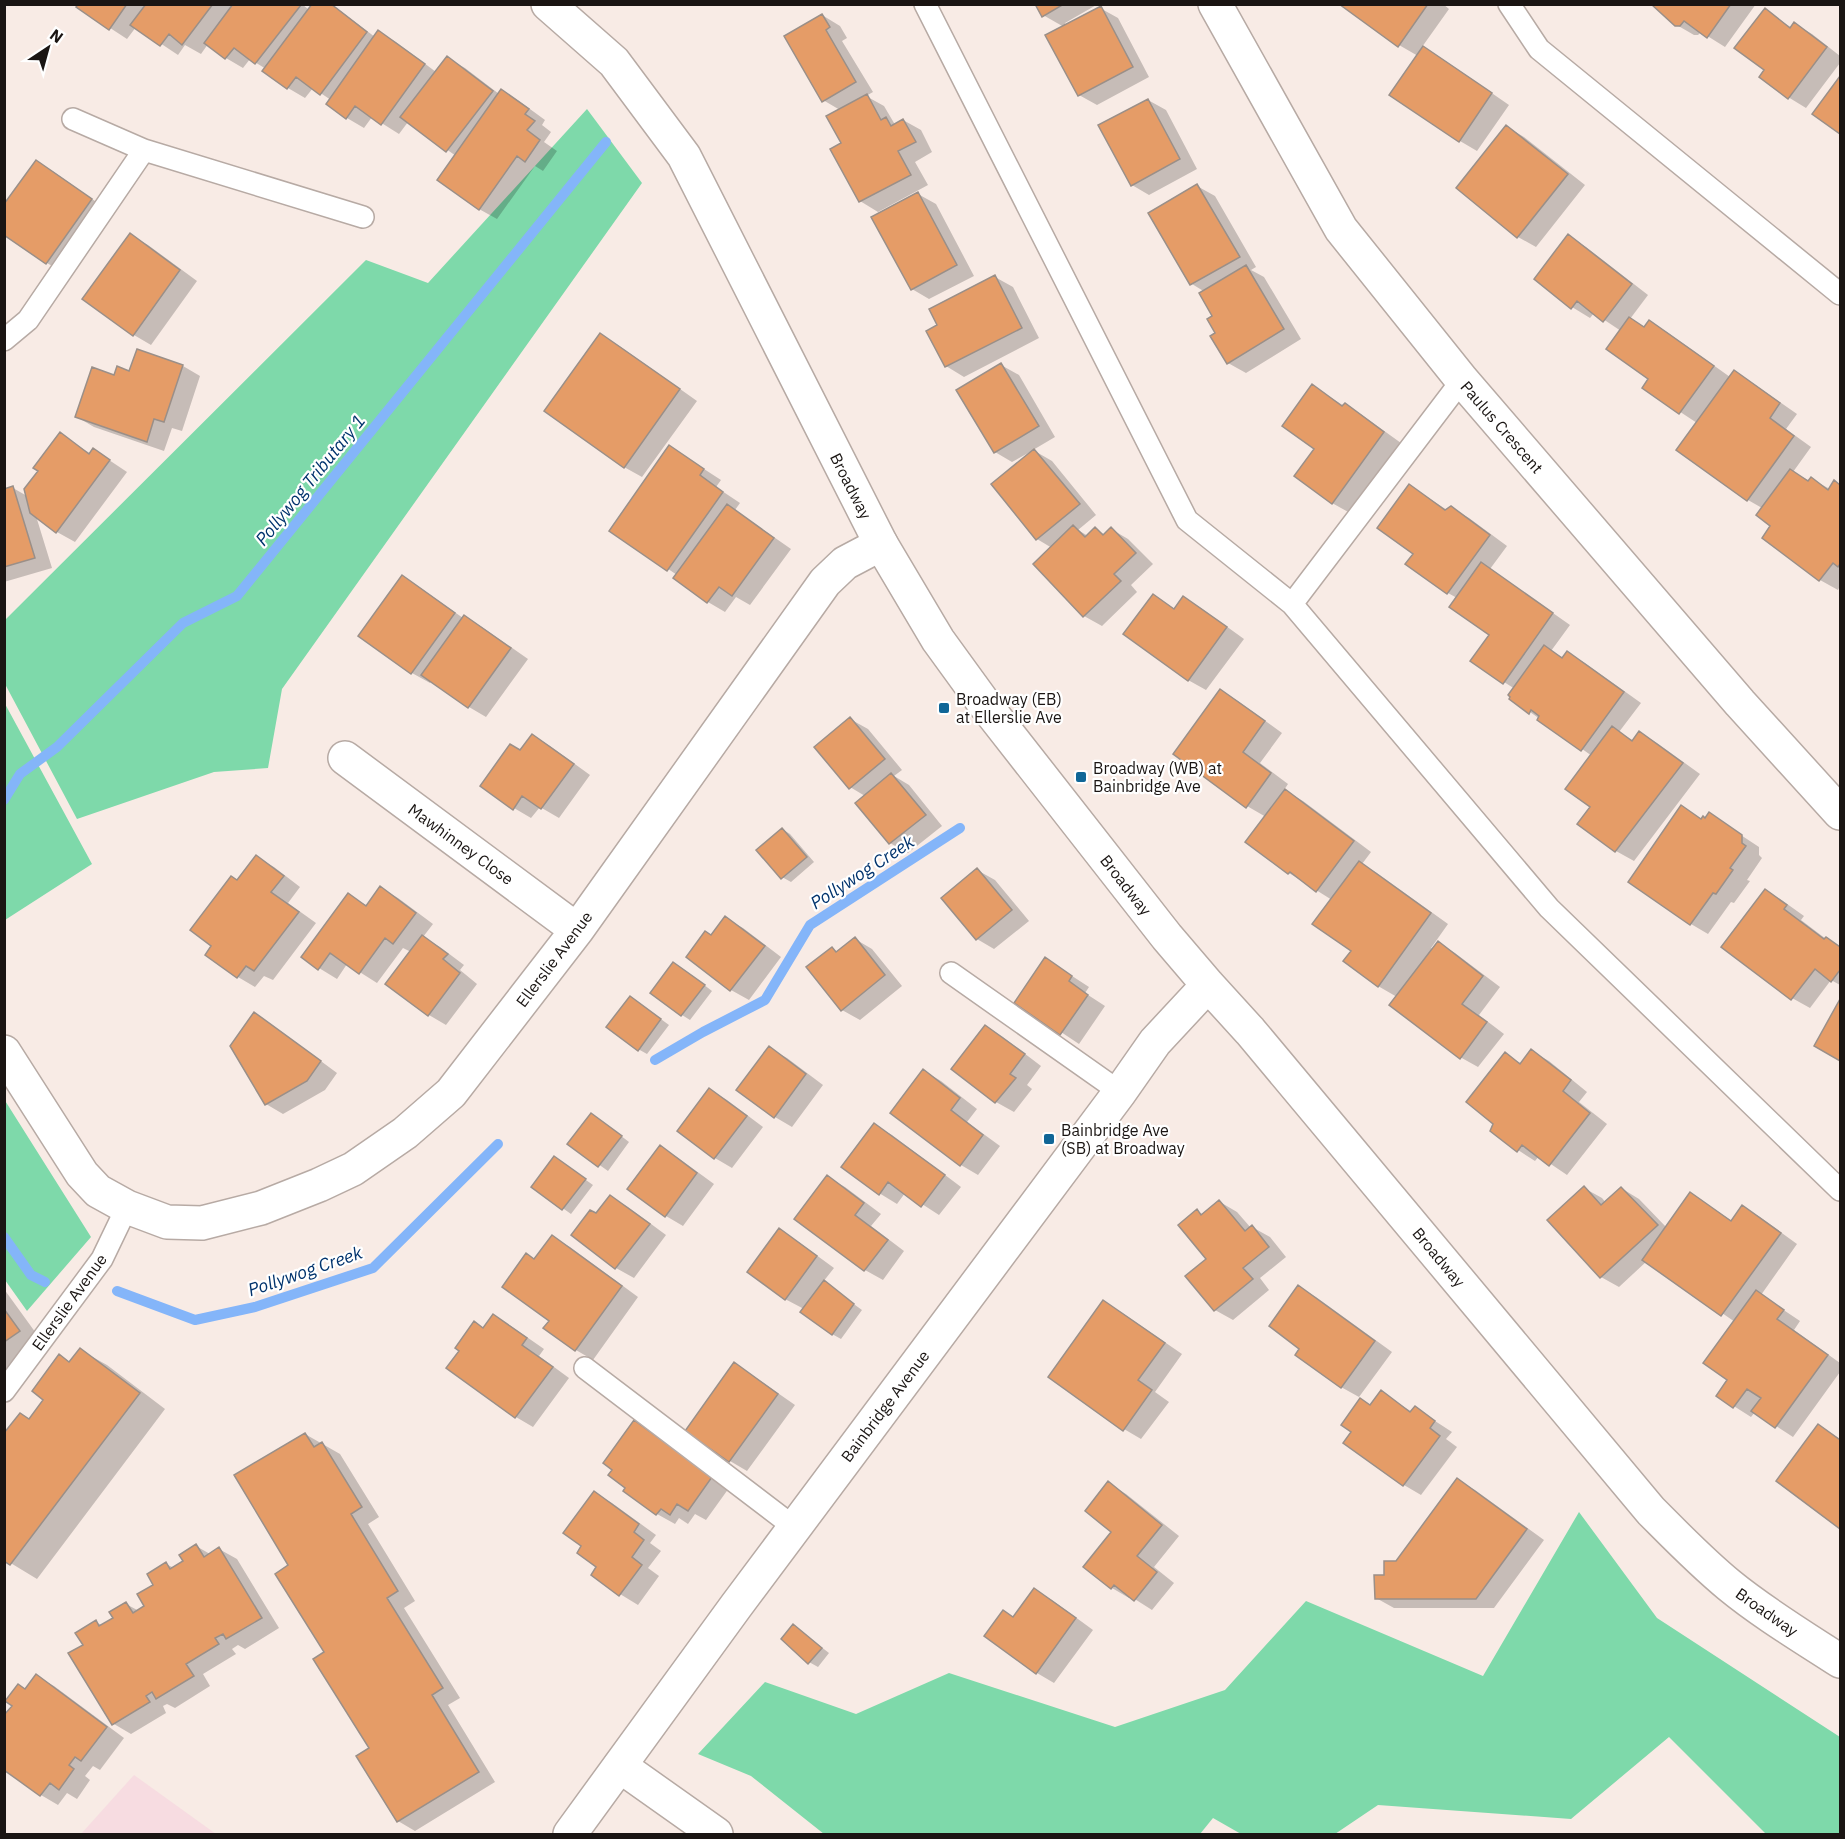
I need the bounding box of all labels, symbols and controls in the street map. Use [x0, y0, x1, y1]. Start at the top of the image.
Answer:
north arrow [18, 18, 78, 78]
text: N [46, 24, 67, 47]
street label: Paulus Crescent [1456, 377, 1548, 477]
water label: Pollywog Tributary 1 [250, 410, 370, 550]
street label: Broadway [826, 450, 876, 522]
place label: Broadway (EB) at Ellerslie Ave [956, 689, 1062, 727]
marker: Broadway (EB) at Ellerslie Ave [937, 701, 951, 715]
place label: Broadway (WB) at Bainbridge Ave [1093, 758, 1222, 796]
marker: Broadway (WB) at Bainbridge Ave [1074, 770, 1088, 784]
street label: Mawhinney Close [404, 799, 518, 889]
water label: Pollywog Creek [806, 829, 919, 914]
street label: Broadway [1096, 851, 1156, 919]
street label: Ellerslie Avenue [511, 907, 597, 1011]
place label: Bainbridge Ave (SB) at Broadway [1061, 1120, 1185, 1158]
marker: Bainbridge Ave (SB) at Broadway [1042, 1132, 1056, 1146]
street label: Broadway [1408, 1223, 1470, 1291]
water label: Pollywog Creek [245, 1240, 366, 1301]
street label: Ellerslie Avenue [27, 1250, 111, 1354]
street label: Bainbridge Avenue [836, 1346, 934, 1466]
street label: Broadway [1732, 1583, 1802, 1641]

